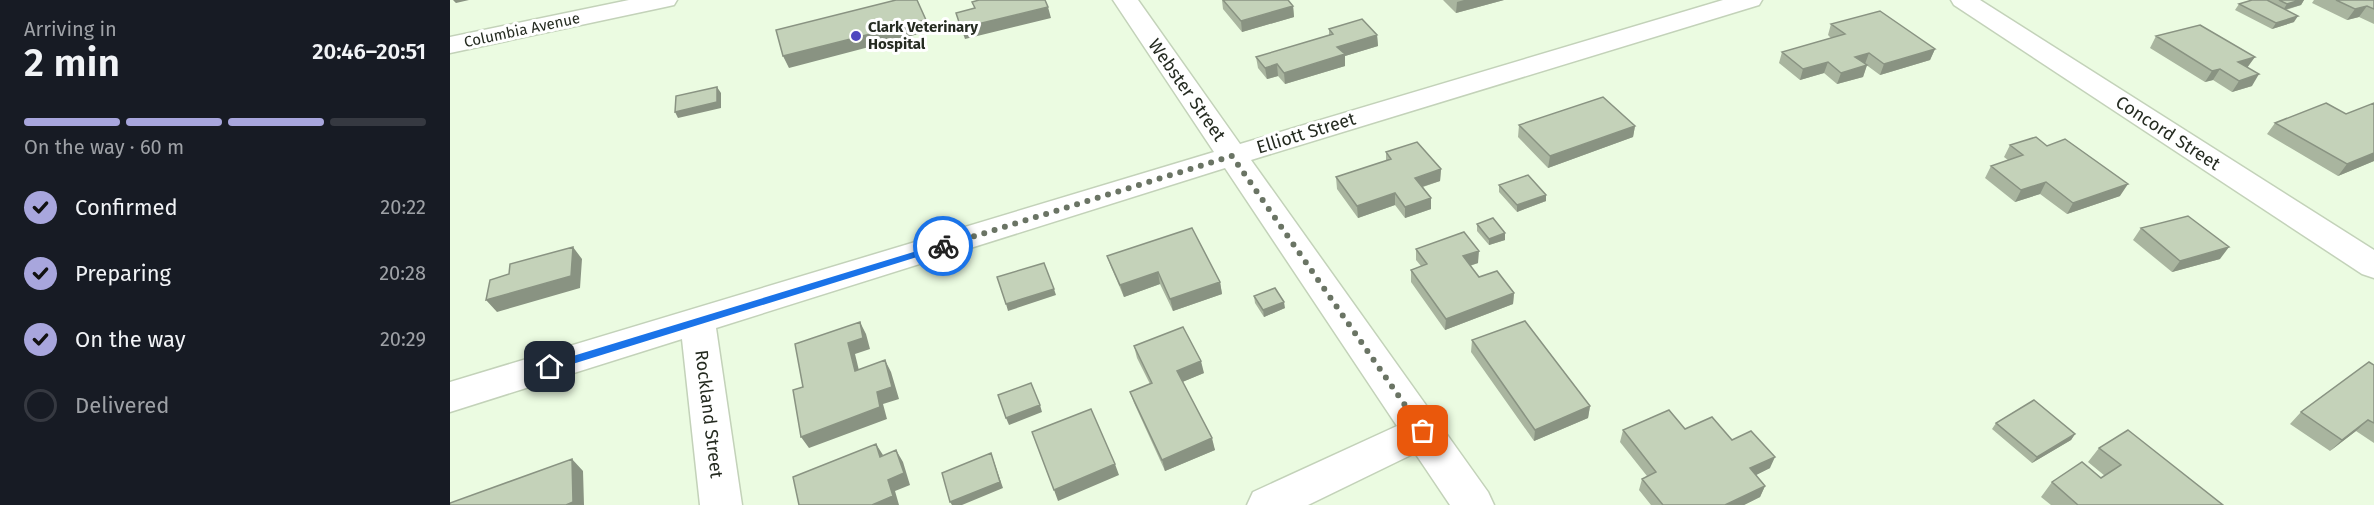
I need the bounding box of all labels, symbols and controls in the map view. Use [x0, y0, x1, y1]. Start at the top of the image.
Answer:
street label: Columbia Avenue [462, 9, 582, 51]
text: Arriving in [24, 17, 117, 41]
place label: Clark Veterinary Hospital [868, 18, 978, 53]
marker: Clark Veterinary Hospital [849, 29, 863, 43]
street label: Webster Street [1144, 34, 1231, 146]
text: 20:46–20:51 [312, 38, 426, 65]
text: 2 min [24, 40, 120, 86]
street label: Concord Street [2112, 91, 2225, 175]
street label: Elliott Street [1254, 107, 1359, 158]
text: On the way · 60 m [24, 135, 184, 159]
icon: check [24, 191, 57, 224]
text: Confirmed [75, 194, 178, 221]
text: 20:22 [380, 195, 426, 219]
courier [913, 216, 973, 276]
icon: bike [927, 230, 960, 263]
icon: check [24, 257, 57, 290]
text: Preparing [75, 260, 171, 287]
text: 20:28 [379, 261, 426, 285]
icon: check [24, 323, 57, 356]
text: On the way [75, 326, 186, 353]
text: 20:29 [380, 327, 426, 351]
pin [524, 341, 575, 392]
street label: Rockland Street [690, 349, 728, 480]
icon: home [533, 350, 566, 383]
text: Delivered [75, 392, 170, 419]
pin [1397, 405, 1448, 456]
icon: bag [1406, 414, 1439, 447]

